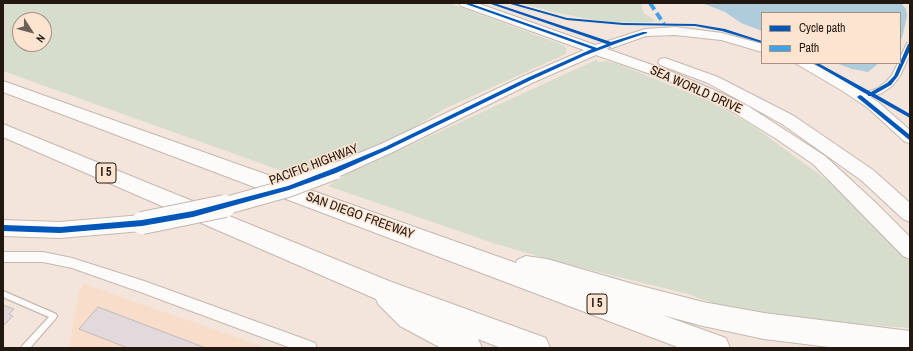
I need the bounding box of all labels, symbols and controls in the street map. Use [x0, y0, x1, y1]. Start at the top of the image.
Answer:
north arrow [12, 12, 52, 52]
legend [761, 12, 901, 64]
text: Cycle path [799, 20, 846, 36]
text: N [33, 32, 48, 45]
text: Path [799, 40, 819, 56]
street label: SEA WORLD DRIVE [647, 63, 745, 117]
street label: PACIFIC HIGHWAY [267, 141, 361, 189]
road number: I 5 [96, 163, 116, 183]
street label: SAN DIEGO FREEWAY [304, 189, 416, 243]
road number: I 5 [587, 294, 607, 314]

